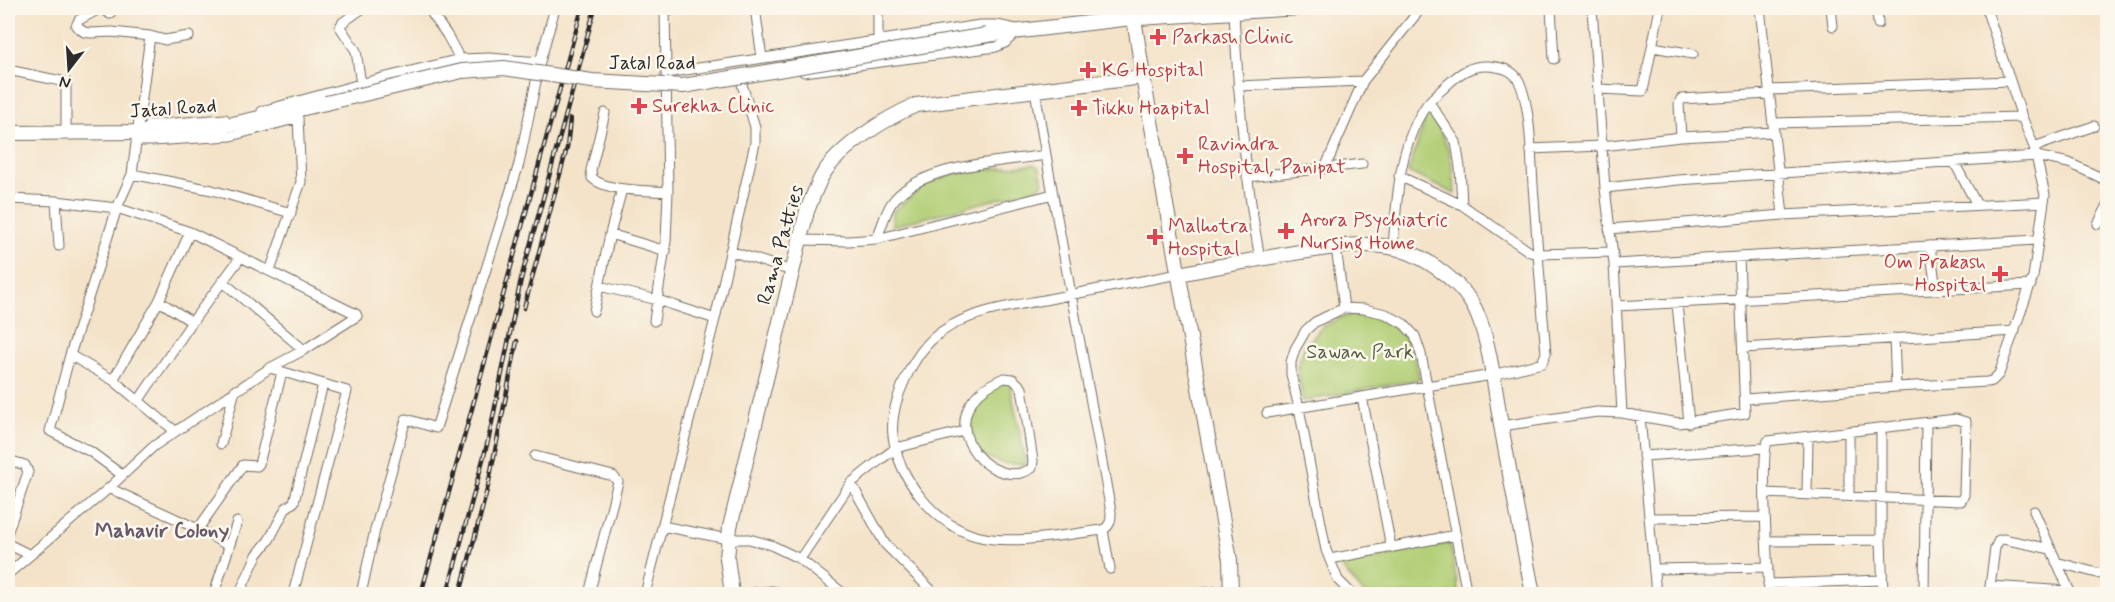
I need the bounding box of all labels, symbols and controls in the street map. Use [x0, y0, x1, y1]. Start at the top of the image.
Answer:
place label: Parkash Clinic [1172, 24, 1293, 51]
marker: Parkash Clinic [1149, 28, 1167, 46]
north arrow [39, 39, 99, 99]
street label: Jatal Road [608, 50, 696, 77]
place label: KG Hospital [1102, 57, 1204, 84]
marker: KG Hospital [1079, 61, 1097, 79]
text: N [57, 70, 73, 94]
street label: Jatal Road [129, 92, 217, 126]
place label: Surekha Clinic [652, 93, 774, 120]
place label: Tikku Hoapital [1092, 95, 1210, 122]
marker: Surekha Clinic [630, 97, 648, 115]
marker: Tikku Hoapital [1070, 99, 1088, 117]
place label: Ravindra Hospital, Panipat [1198, 131, 1346, 181]
marker: Ravindra Hospital, Panipat [1176, 147, 1194, 165]
street label: Rama Patties [751, 182, 811, 308]
place label: Arora Psychiatric Nursing Home [1300, 207, 1448, 259]
place label: Malhotra Hospital [1168, 213, 1249, 263]
marker: Arora Psychiatric Nursing Home [1277, 222, 1295, 240]
marker: Malhotra Hospital [1146, 228, 1164, 246]
place label: Om Prakash Hospital [1884, 249, 1986, 299]
marker: Om Prakash Hospital [1991, 265, 2009, 283]
park label: Sawan Park [1306, 339, 1414, 366]
district label: Mahavir Colony [95, 517, 229, 545]

